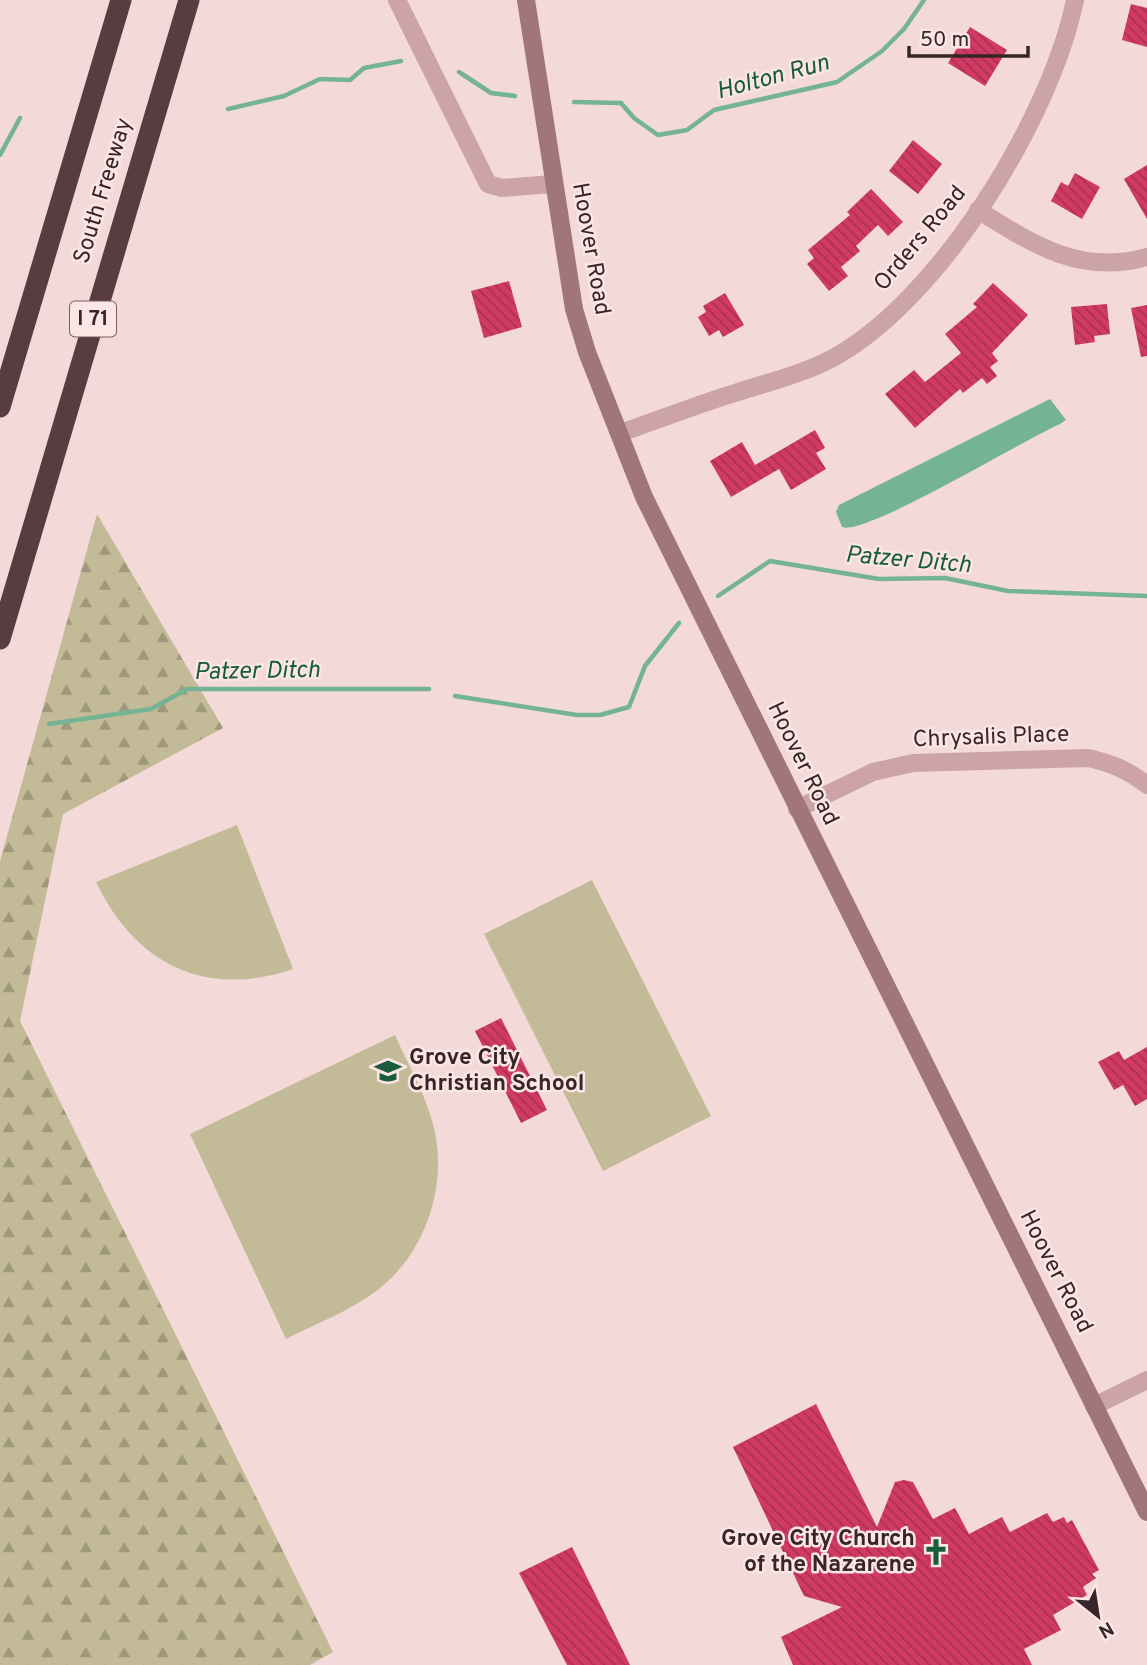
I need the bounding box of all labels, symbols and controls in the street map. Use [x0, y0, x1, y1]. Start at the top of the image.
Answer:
scale bar [909, 14, 1028, 58]
text: 50 m [920, 27, 969, 54]
water label: Holton Run [713, 49, 833, 107]
street label: South Freeway [68, 115, 140, 267]
street label: Orders Road [868, 180, 974, 298]
street label: Hoover Road [564, 181, 616, 317]
road number: I 71 [70, 302, 116, 336]
water label: Patzer Ditch [844, 541, 972, 581]
water label: Patzer Ditch [194, 656, 320, 688]
street label: Hoover Road [760, 697, 844, 831]
street label: Chrysalis Place [912, 721, 1070, 755]
place label: Grove City Christian School [409, 1044, 585, 1099]
school or university icon: Grove City Christian School [373, 1056, 403, 1086]
street label: Hoover Road [1012, 1206, 1098, 1338]
place label: Grove City Church of the Nazarene [721, 1525, 915, 1580]
church icon: Grove City Church of the Nazarene [921, 1537, 951, 1567]
north arrow [1063, 1581, 1133, 1651]
text: N [1094, 1615, 1117, 1643]

